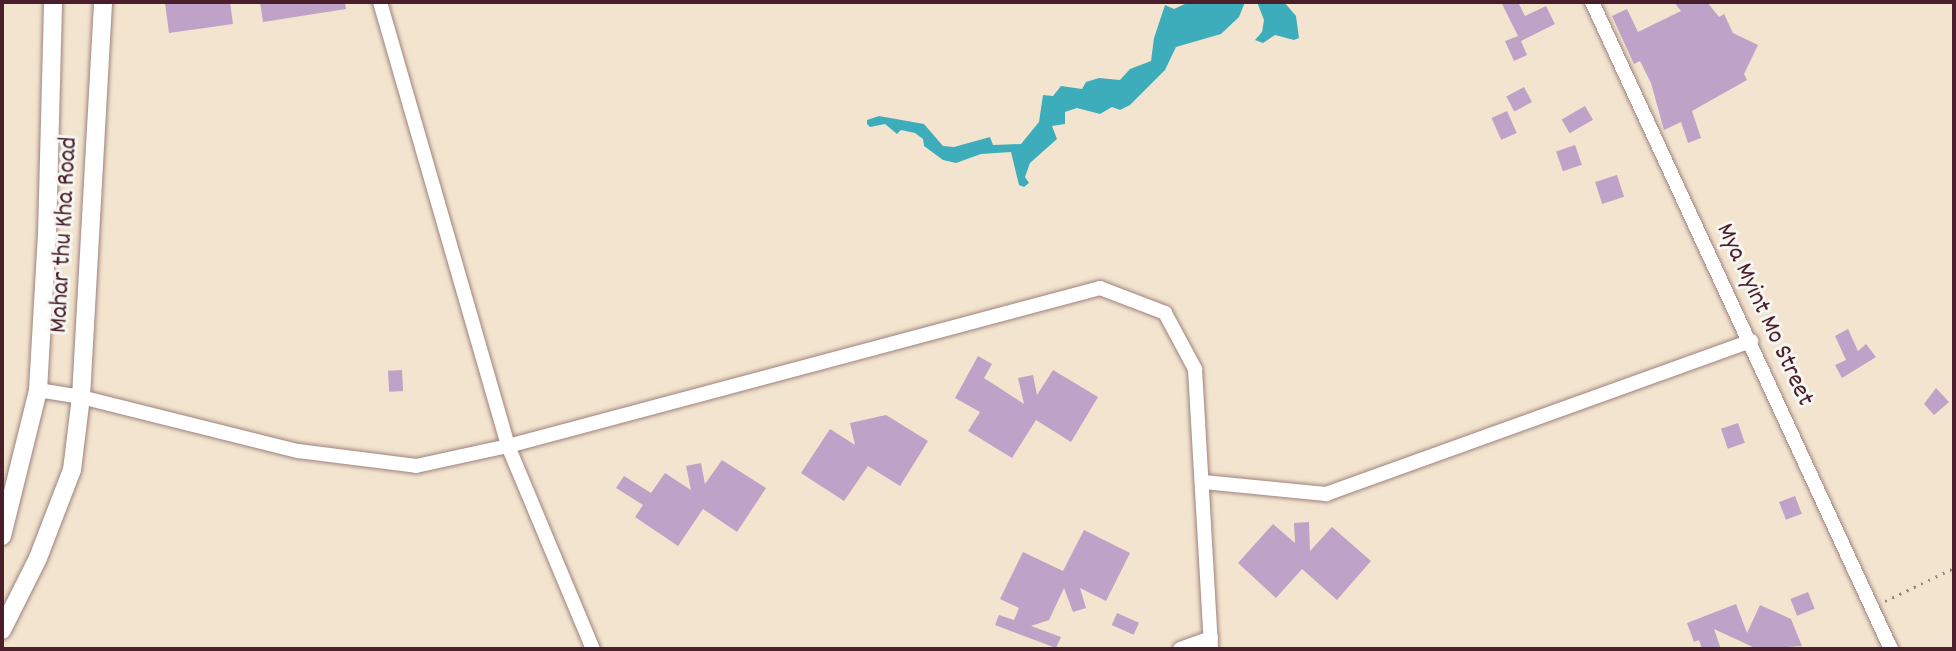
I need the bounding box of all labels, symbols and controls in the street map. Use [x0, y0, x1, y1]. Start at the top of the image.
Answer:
street label: Mahar thu Kha Road [44, 136, 86, 334]
street label: Mya Myint Mo Street [1708, 219, 1820, 411]

